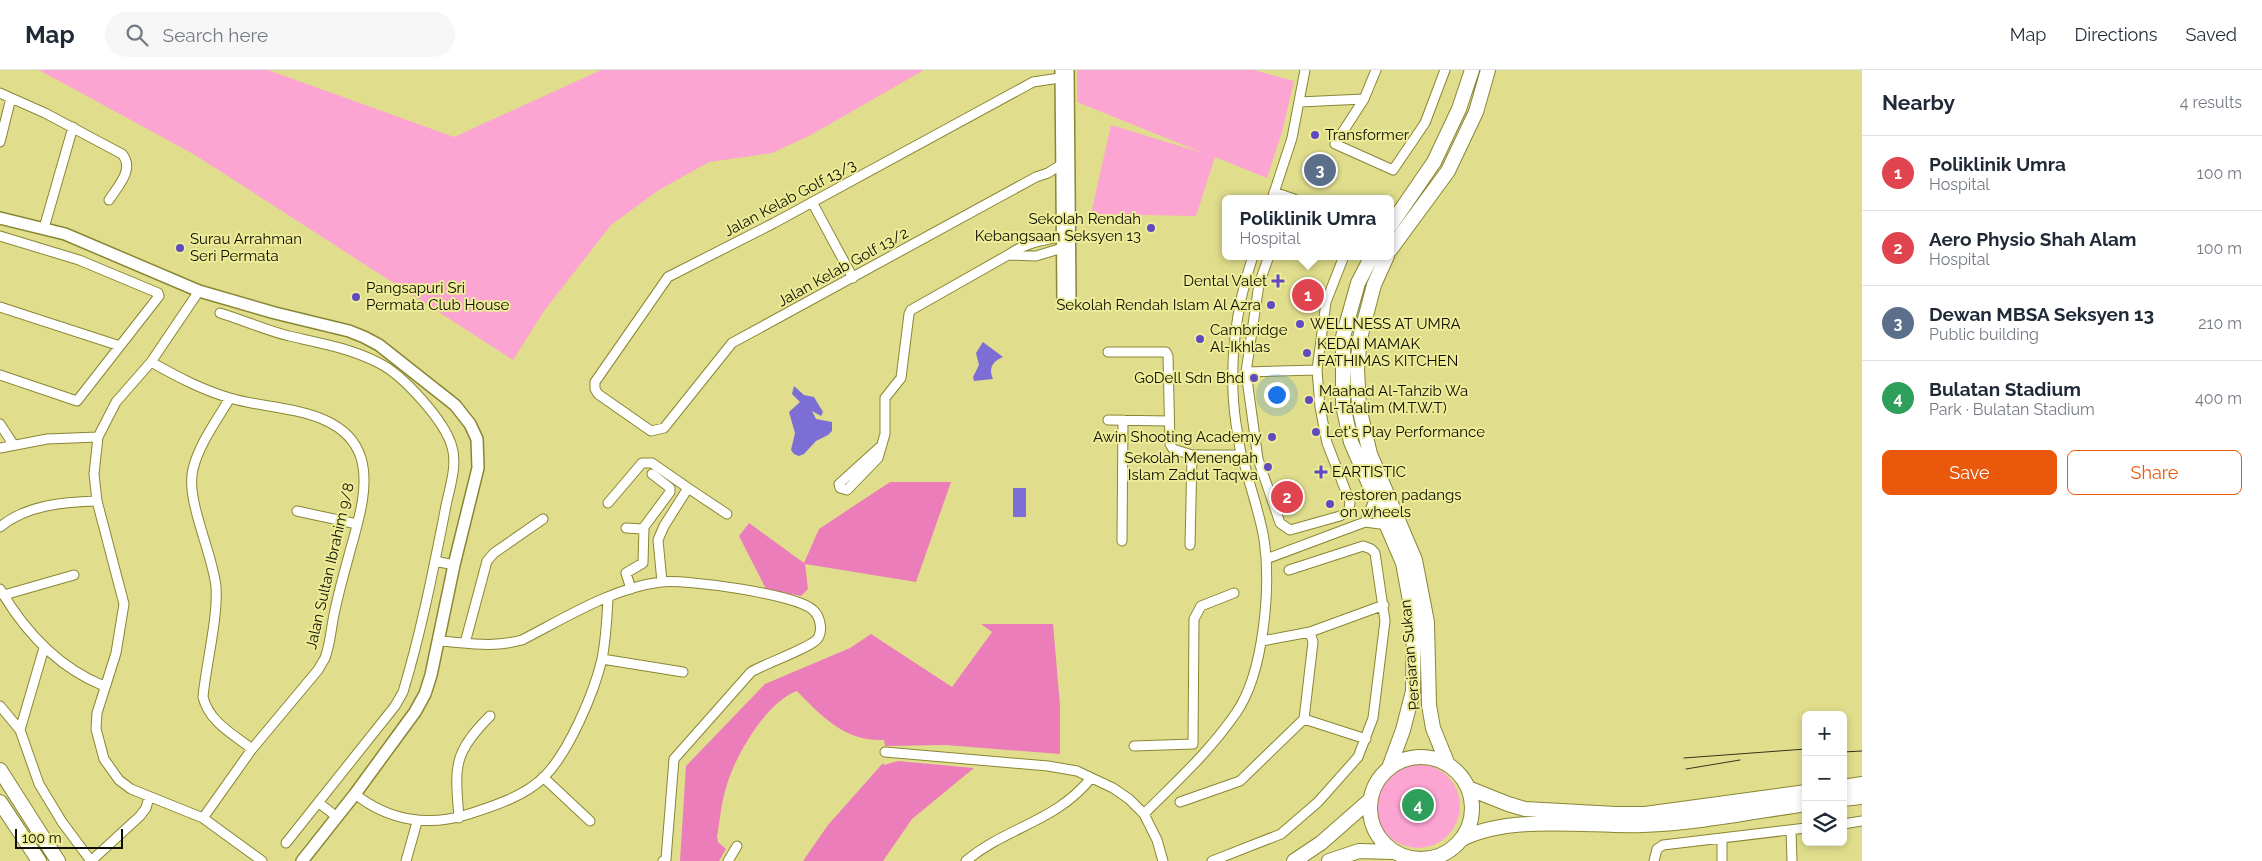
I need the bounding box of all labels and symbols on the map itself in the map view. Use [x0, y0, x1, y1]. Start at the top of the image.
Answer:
place label: Transformer [1325, 126, 1410, 144]
marker: Transformer [1309, 129, 1321, 141]
pin: 3 [1304, 151, 1336, 189]
street label: Jalan Kelab Golf 13/3 [721, 156, 859, 240]
place label: Sekolah Rendah Kebangsaan Seksyen 13 [975, 210, 1141, 245]
marker: Sekolah Rendah Kebangsaan Seksyen 13 [1145, 222, 1157, 234]
street label: Jalan Kelab Golf 13/2 [775, 224, 912, 310]
place label: Surau Arrahman Seri Permata [190, 230, 302, 265]
marker: Surau Arrahman Seri Permata [174, 242, 186, 254]
place label: Dental Valet [1183, 272, 1267, 290]
marker: Dental Valet [1271, 274, 1285, 288]
pin: 1 [1292, 276, 1324, 314]
place label: Pangsapuri Sri Permata Club House [366, 279, 510, 314]
marker: Pangsapuri Sri Permata Club House [350, 291, 362, 303]
place label: Sekolah Rendah Islam Al Azra [1056, 296, 1261, 314]
marker: Sekolah Rendah Islam Al Azra [1265, 299, 1277, 311]
place label: WELLNESS AT UMRA [1310, 315, 1461, 333]
marker: WELLNESS AT UMRA [1294, 318, 1306, 330]
place label: Cambridge Al-Ikhlas [1210, 321, 1288, 356]
marker: Cambridge Al-Ikhlas [1194, 333, 1206, 345]
place label: KEDAI MAMAK FATHIMAS KITCHEN [1317, 335, 1458, 370]
marker: KEDAI MAMAK FATHIMAS KITCHEN [1301, 347, 1313, 359]
place label: GoDell Sdn Bhd [1134, 369, 1244, 387]
marker: GoDell Sdn Bhd [1248, 372, 1260, 384]
your location [1264, 382, 1290, 408]
place label: Maahad Al-Tahzib Wa Al-Ta’alim (M.T.W.T) [1319, 382, 1468, 417]
marker: Maahad Al-Tahzib Wa Al-Ta’alim (M.T.W.T) [1303, 394, 1315, 406]
place label: Let's Play Performance [1326, 423, 1485, 441]
marker: Let's Play Performance [1310, 426, 1322, 438]
place label: Awin Shooting Academy [1093, 428, 1262, 446]
marker: Awin Shooting Academy [1266, 431, 1278, 443]
place label: Sekolah Menengah Islam Zadut Taqwa [1124, 449, 1258, 484]
marker: Sekolah Menengah Islam Zadut Taqwa [1262, 461, 1274, 473]
place label: EARTISTIC [1332, 463, 1406, 481]
marker: EARTISTIC [1314, 465, 1328, 479]
pin: 2 [1271, 478, 1303, 516]
street label: Jalan Sultan Ibrahim 9/8 [302, 481, 358, 651]
place label: restoren padangs on wheels [1340, 486, 1462, 521]
marker: restoren padangs on wheels [1324, 498, 1336, 510]
street label: Persiaran Sukan [1396, 599, 1424, 711]
pin: 4 [1402, 786, 1434, 824]
scale bar [15, 826, 122, 849]

